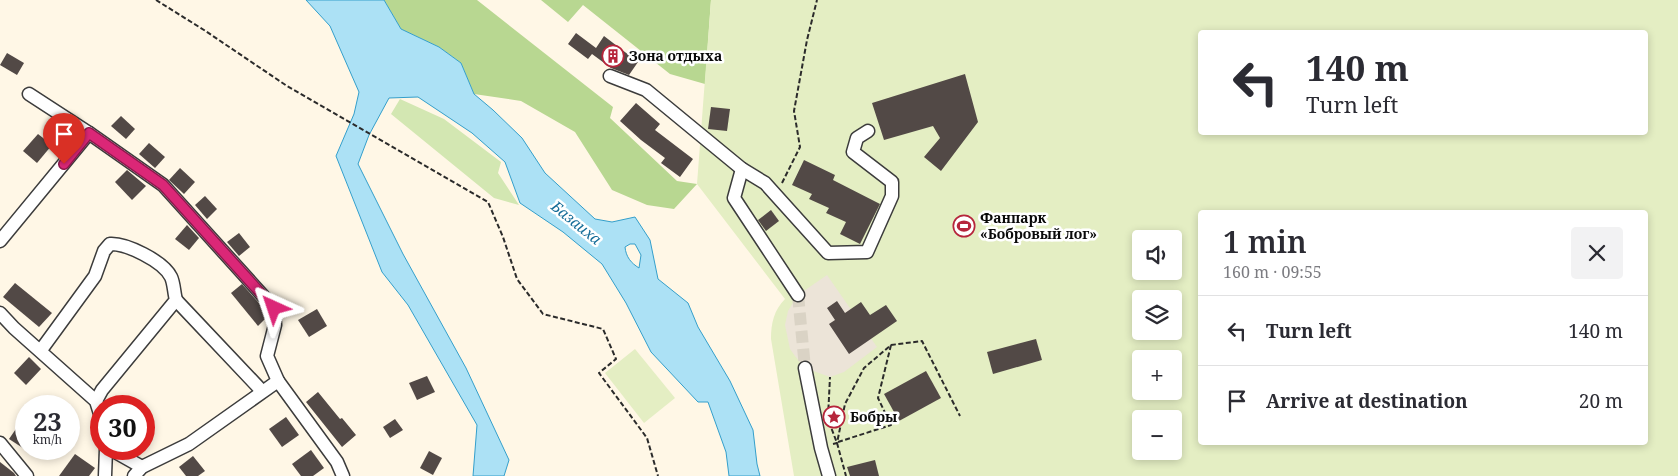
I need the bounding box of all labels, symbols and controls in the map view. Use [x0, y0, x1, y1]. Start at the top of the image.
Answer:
building icon: Зона отдыха [601, 44, 625, 68]
text: 140 m [1306, 44, 1409, 91]
place label: Зона отдыха [629, 46, 722, 65]
icon: left [1223, 50, 1288, 115]
text: Turn left [1306, 89, 1398, 119]
pin [43, 113, 85, 164]
icon: arrive [50, 120, 78, 148]
water label: Базаиха [547, 195, 606, 249]
place label: Фанпарк «Бобровый лог» [980, 208, 1097, 243]
sports icon: Фанпарк «Бобровый лог» [952, 214, 976, 238]
text: 1 min [1223, 221, 1307, 262]
button: close [1571, 227, 1623, 279]
map controls [1132, 230, 1182, 460]
button: sound [1132, 230, 1182, 280]
text: 160 m · 09:55 [1223, 261, 1322, 283]
position arrow [247, 281, 299, 333]
button: layers [1132, 290, 1182, 340]
icon: left [1223, 317, 1251, 345]
text: Turn left [1266, 318, 1352, 344]
text: 140 m [1568, 318, 1623, 344]
button: + [1132, 350, 1182, 400]
icon: arrive [1223, 387, 1251, 415]
text: Arrive at destination [1266, 388, 1468, 414]
text: 20 m [1579, 388, 1623, 414]
speed limit sign: 30 [90, 395, 155, 460]
text: 23 [33, 404, 62, 438]
place icon: Бобры [822, 405, 846, 429]
place label: Бобры [850, 407, 898, 426]
button: − [1132, 410, 1182, 460]
text: km/h [33, 431, 62, 448]

